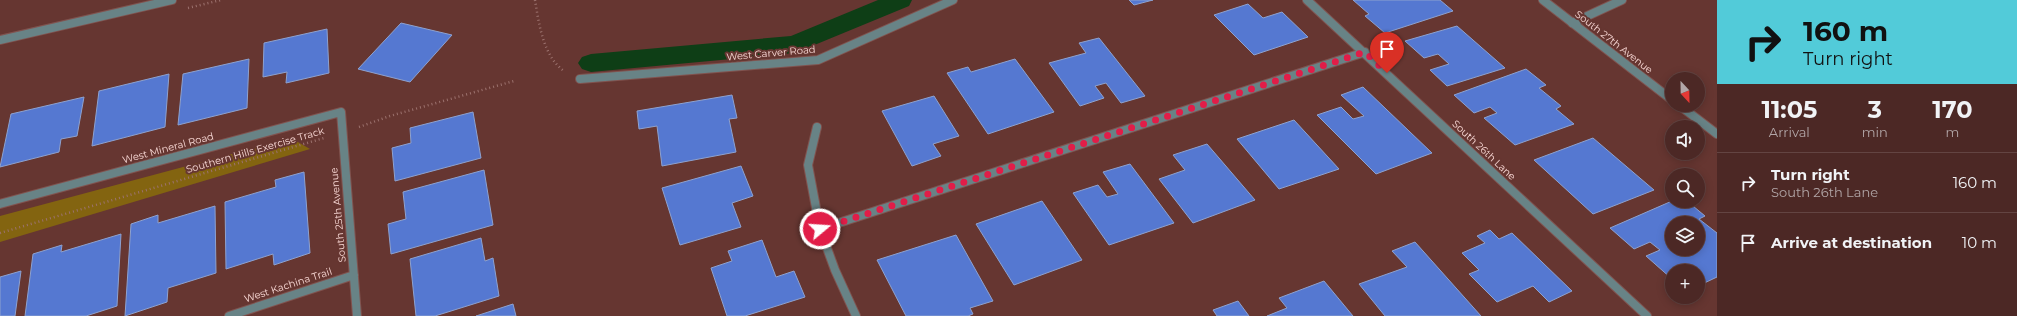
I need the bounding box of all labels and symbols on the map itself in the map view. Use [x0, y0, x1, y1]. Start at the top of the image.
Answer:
street label: South 27th Avenue [1572, 8, 1656, 76]
pin [1370, 32, 1404, 73]
street label: West Carver Road [726, 43, 816, 63]
north arrow [1665, 72, 1705, 112]
street label: South 26th Lane [1449, 117, 1519, 183]
street label: Southern Hills Exercise Track [184, 124, 326, 176]
street label: West Mineral Road [121, 130, 215, 166]
street label: South 25th Avenue [327, 167, 349, 263]
position arrow [799, 208, 841, 250]
street label: West Kachina Trail [242, 265, 334, 305]

